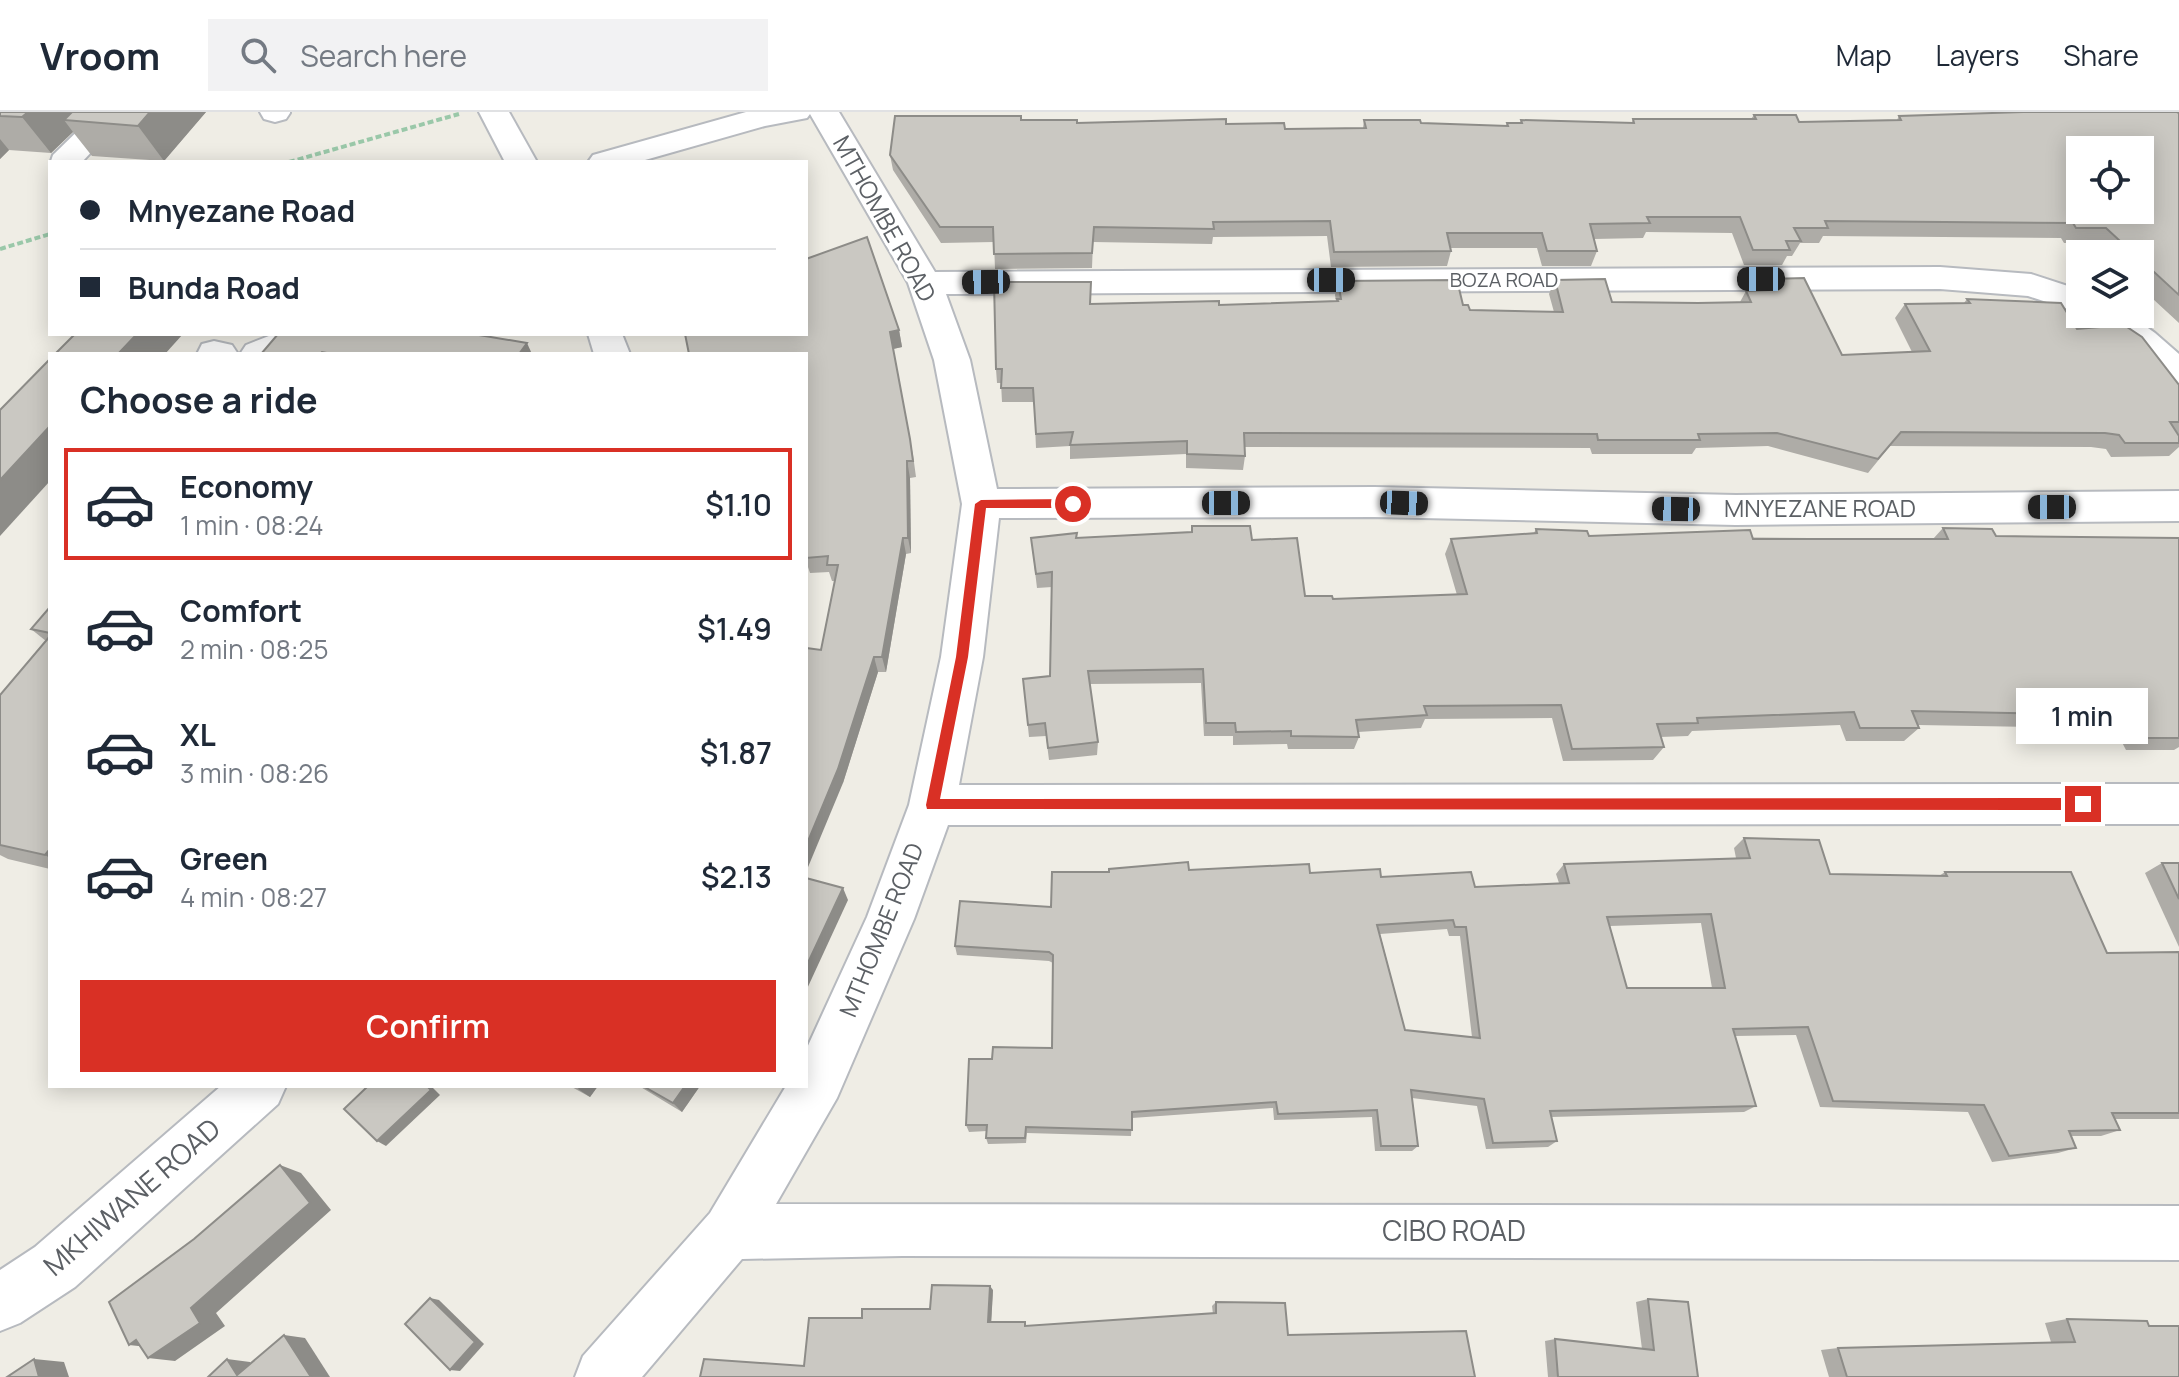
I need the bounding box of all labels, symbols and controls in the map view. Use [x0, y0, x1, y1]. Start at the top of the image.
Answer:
search box [208, 19, 768, 91]
text: Vroom [40, 29, 160, 81]
icon: search [236, 33, 280, 77]
text: Search here [300, 35, 467, 76]
text: Map [1836, 36, 1892, 74]
text: Layers [1936, 36, 2019, 74]
text: Share [2063, 36, 2139, 74]
street label: MTHOMBE ROAD [826, 129, 945, 307]
map controls [2066, 136, 2154, 328]
button: locate [2066, 136, 2154, 224]
text: Mnyezane Road [128, 190, 355, 231]
button: layers [2066, 240, 2154, 328]
street label: BOZA ROAD [1450, 266, 1558, 293]
text: Bunda Road [128, 267, 300, 308]
car [1737, 267, 1785, 291]
car [1307, 268, 1355, 292]
car [962, 270, 1010, 294]
text: Choose a ride [80, 375, 318, 424]
text: Economy [180, 466, 313, 507]
icon: car [84, 468, 156, 540]
text: $1.10 [705, 484, 772, 525]
route start [1055, 486, 1091, 522]
car [1380, 490, 1428, 516]
car [1202, 491, 1250, 515]
street label: MNYEZANE ROAD [1724, 491, 1916, 524]
car [2028, 495, 2076, 519]
car [1652, 497, 1700, 521]
text: 1 min · 08:24 [180, 507, 324, 543]
text: Comfort [180, 590, 302, 631]
icon: car [84, 592, 156, 664]
text: $1.49 [697, 608, 772, 649]
text: 2 min · 08:25 [180, 631, 328, 667]
callout: 1 min [2017, 688, 2149, 744]
text: 1 min [2051, 698, 2113, 734]
text: XL [180, 714, 216, 755]
icon: car [84, 716, 156, 788]
text: $1.87 [700, 732, 772, 773]
text: 3 min · 08:26 [180, 755, 329, 791]
route end [2065, 786, 2101, 822]
street label: MTHOMBE ROAD [831, 837, 931, 1021]
text: Green [180, 838, 268, 879]
icon: car [84, 840, 156, 912]
text: $2.13 [701, 856, 772, 897]
text: 4 min · 08:27 [180, 879, 327, 915]
button: Confirm [80, 980, 776, 1072]
street label: MKHIWANE ROAD [35, 1109, 228, 1284]
street label: CIBO ROAD [1382, 1211, 1526, 1249]

